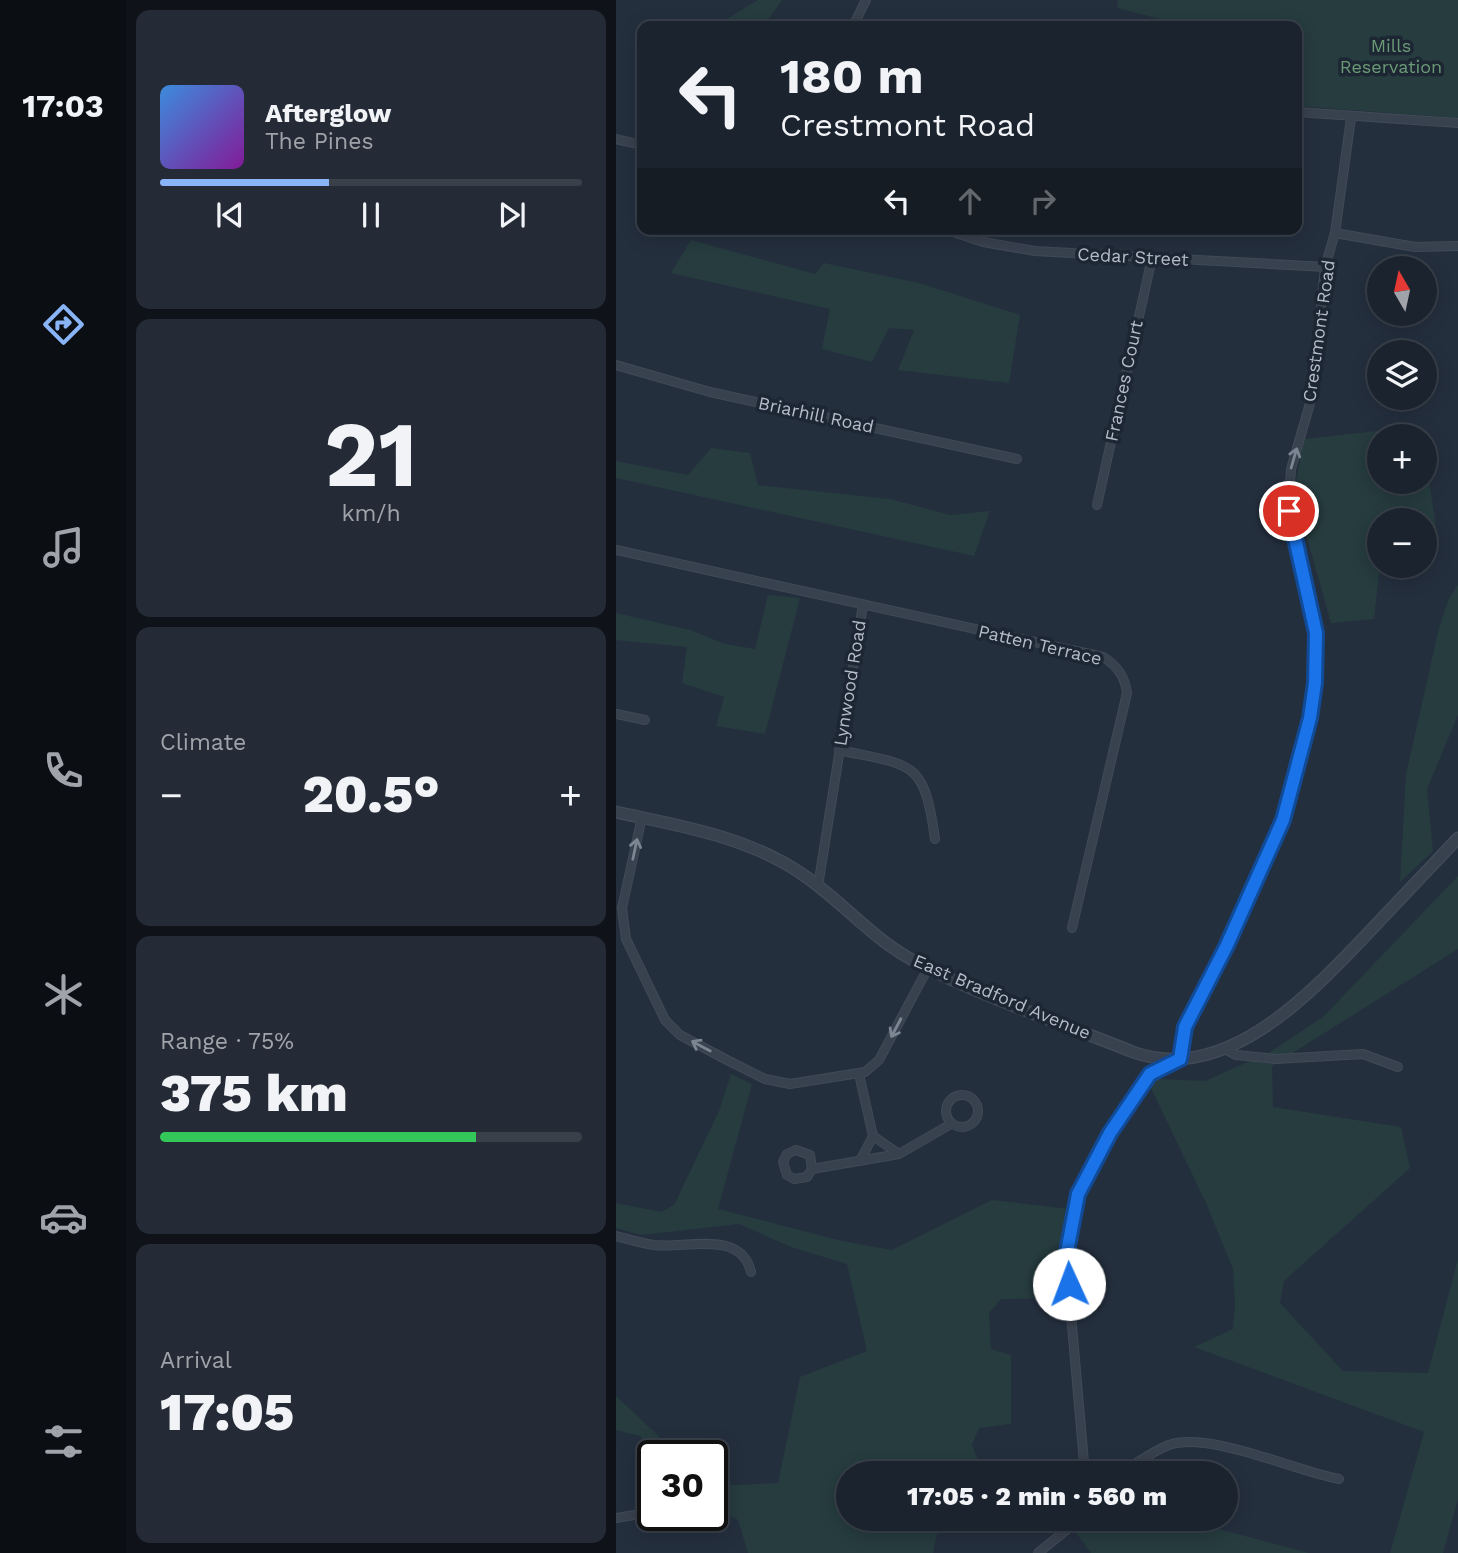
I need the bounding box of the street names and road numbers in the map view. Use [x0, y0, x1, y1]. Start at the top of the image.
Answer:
street label: Cedar Street [1077, 243, 1190, 270]
street label: Crestmont Road [1298, 258, 1339, 403]
street label: Frances Court [1100, 318, 1147, 443]
street label: Briarhill Road [756, 392, 876, 437]
street label: Lynwood Road [829, 618, 870, 747]
street label: Patten Terrace [976, 620, 1104, 669]
street label: East Bradford Avenue [911, 950, 1094, 1043]

